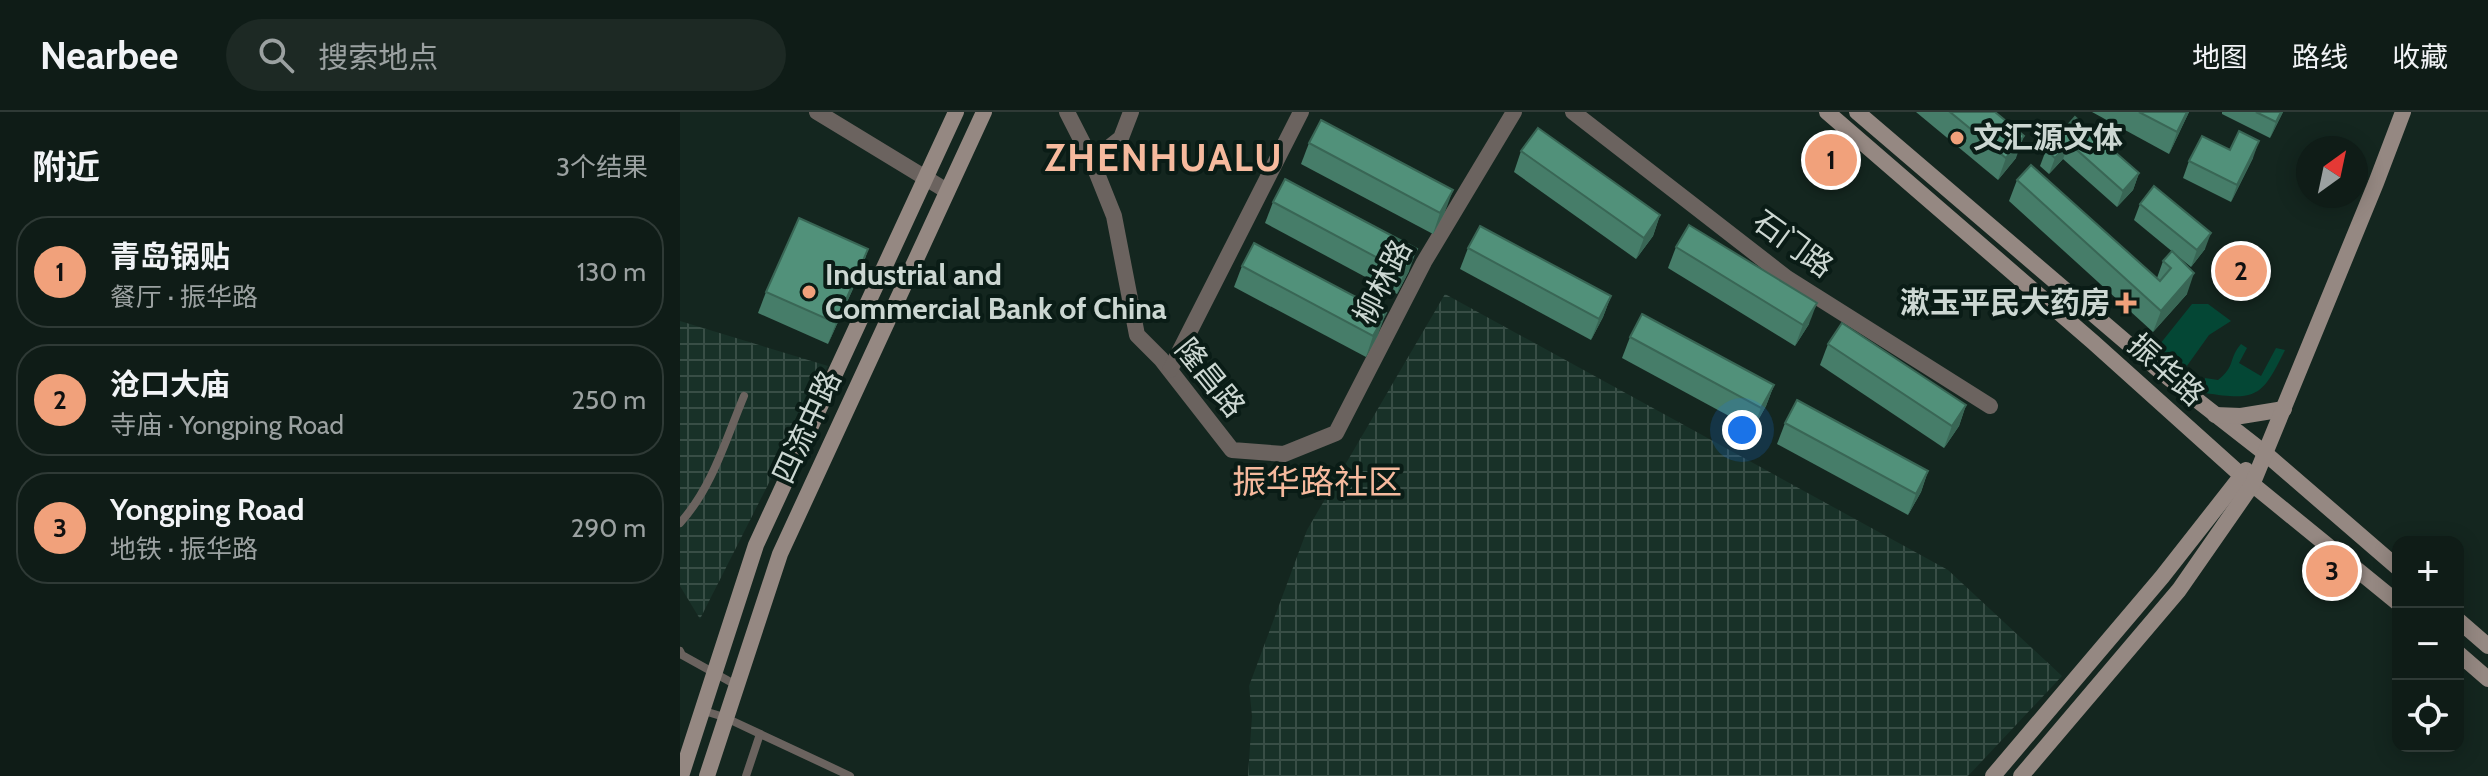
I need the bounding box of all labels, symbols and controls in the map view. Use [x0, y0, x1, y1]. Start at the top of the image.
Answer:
search box [226, 19, 786, 91]
text: Nearbee [40, 32, 178, 79]
icon: search [254, 33, 298, 77]
text: 搜索地点 [318, 39, 438, 76]
text: 地图 [2192, 40, 2248, 74]
text: 路线 [2292, 40, 2348, 74]
text: 收藏 [2392, 40, 2448, 74]
place label: 文汇源文体 [1973, 119, 2123, 156]
marker: 文汇源文体 [1948, 129, 1966, 147]
pin: 1 [1805, 130, 1857, 190]
district label: ZHENHUALU [1044, 134, 1284, 181]
north arrow [2296, 136, 2368, 208]
text: 附近 [32, 146, 100, 188]
text: 3个结果 [556, 151, 648, 183]
street label: 石门路 [1746, 202, 1841, 285]
street label: 柳林路 [1346, 233, 1419, 330]
text: 青岛锅贴 [110, 238, 230, 275]
pin: 2 [2215, 241, 2267, 301]
text: 1 [55, 256, 65, 288]
text: 130 m [577, 256, 646, 288]
place label: Industrial and Commercial Bank of China [825, 256, 1167, 327]
text: 餐厅 · 振华路 [110, 281, 258, 313]
marker: Industrial and Commercial Bank of China [800, 283, 818, 301]
place label: 漱玉平民大药房 [1900, 284, 2110, 321]
marker: 漱玉平民大药房 [2117, 294, 2135, 312]
street label: 振华路 [2121, 326, 2212, 413]
street label: 隆昌路 [1168, 331, 1253, 424]
street label: 四流中路 [764, 365, 849, 489]
text: 沧口大庙 [110, 366, 230, 403]
text: 2 [53, 384, 67, 416]
text: 250 m [572, 384, 646, 416]
text: 寺庙 · Yongping Road [110, 409, 344, 441]
your location [1722, 410, 1762, 450]
district label: 振华路社区 [1232, 461, 1402, 503]
text: Yongping Road [110, 491, 304, 528]
text: 3 [53, 512, 67, 544]
text: 290 m [571, 512, 646, 544]
text: 地铁 · 振华路 [110, 533, 258, 565]
map controls [2392, 536, 2464, 752]
button: + [2392, 536, 2464, 608]
pin: 3 [2306, 541, 2358, 601]
button: − [2392, 608, 2464, 680]
button: locate [2392, 680, 2464, 752]

